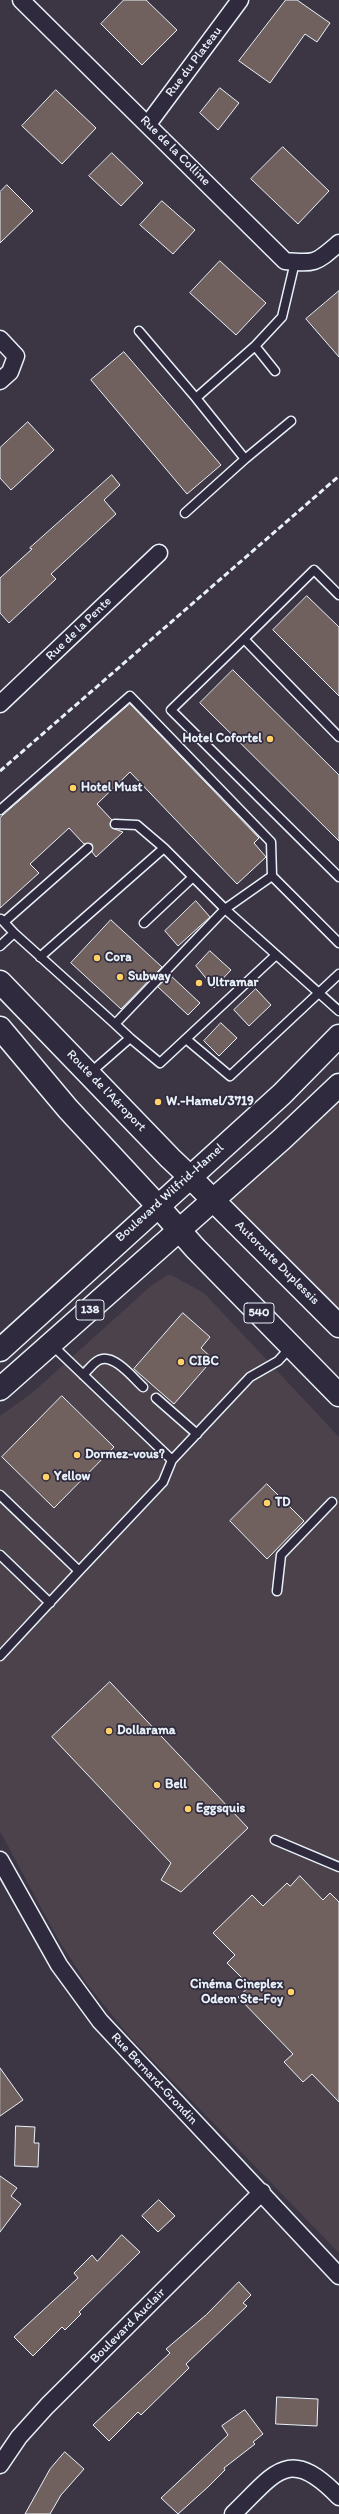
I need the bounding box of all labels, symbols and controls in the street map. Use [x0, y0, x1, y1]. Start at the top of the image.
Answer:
street label: Rue du Plateau [162, 24, 226, 100]
street label: Rue de la Colline [137, 113, 213, 189]
street label: Rue de la Pente [43, 594, 115, 664]
place label: Hotel Cofortel [183, 731, 262, 747]
marker: Hotel Cofortel [265, 734, 275, 744]
place label: Hotel Must [81, 780, 142, 796]
marker: Hotel Must [68, 783, 78, 793]
place label: Cora [105, 950, 132, 966]
marker: Cora [92, 953, 102, 963]
place label: Subway [128, 969, 171, 985]
marker: Subway [115, 972, 125, 982]
place label: Ultramar [207, 975, 258, 991]
marker: Ultramar [194, 978, 204, 988]
street label: Route de l'Aéroport [63, 1047, 149, 1135]
place label: W.-Hamel/3719 [166, 1094, 254, 1110]
marker: W.-Hamel/3719 [153, 1097, 163, 1107]
street label: Boulevard Wilfrid-Hamel [113, 1140, 227, 1246]
street label: Autoroute Duplessis [232, 1218, 322, 1308]
road number: 138 [76, 1300, 104, 1320]
road number: 540 [244, 1303, 274, 1323]
place label: CIBC [189, 1354, 219, 1370]
marker: CIBC [176, 1357, 186, 1367]
place label: Dormez-vous? [85, 1447, 165, 1463]
marker: Dormez-vous? [72, 1450, 82, 1460]
place label: Yellow [54, 1469, 90, 1485]
marker: Yellow [41, 1472, 51, 1482]
place label: TD [275, 1495, 291, 1511]
marker: TD [262, 1498, 272, 1508]
place label: Dollarama [117, 1723, 176, 1739]
marker: Dollarama [104, 1726, 114, 1736]
place label: Bell [165, 1777, 187, 1793]
marker: Bell [152, 1780, 162, 1790]
place label: Eggsquis [196, 1801, 245, 1817]
marker: Eggsquis [183, 1804, 193, 1814]
place label: Cinéma Cineplex Odeon Ste-Foy [190, 1977, 283, 2008]
marker: Cinéma Cineplex Odeon Ste-Foy [286, 1987, 296, 1997]
street label: Rue Bernard-Grondin [107, 2030, 201, 2128]
street label: Boulevard Auclair [87, 2285, 169, 2367]

